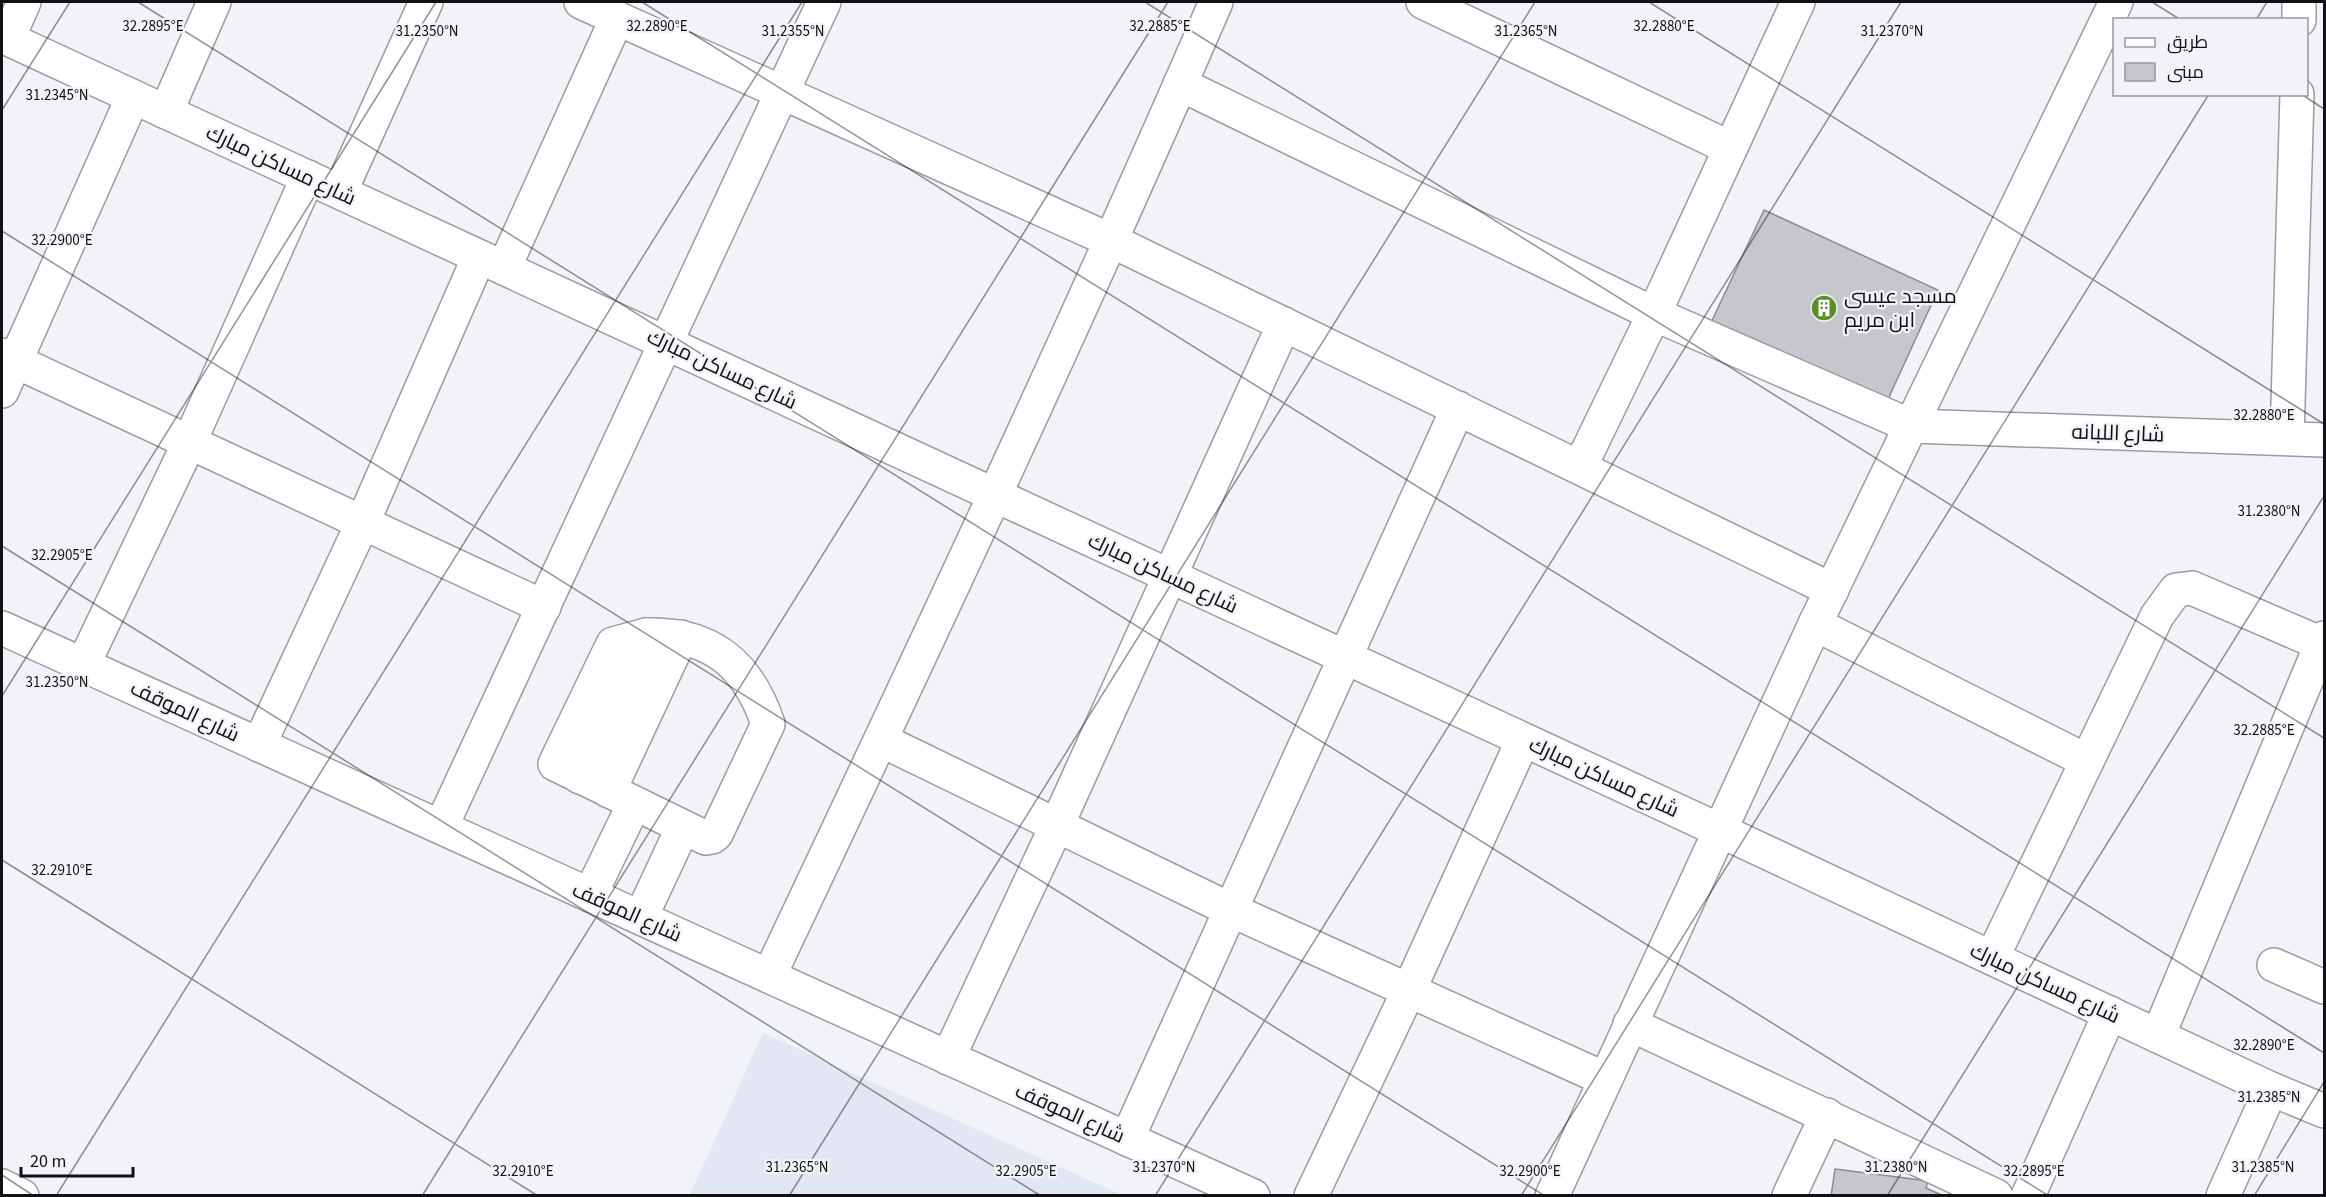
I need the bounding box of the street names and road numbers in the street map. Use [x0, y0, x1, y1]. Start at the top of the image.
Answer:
street label: شارع مساكن مبارك [201, 117, 361, 213]
street label: شارع مساكن مبارك [642, 321, 802, 417]
street label: شارع اللبانه [2071, 416, 2165, 450]
street label: شارع مساكن مبارك [1083, 525, 1243, 621]
street label: شارع الموقف [125, 673, 245, 749]
street label: شارع مساكن مبارك [1524, 729, 1684, 825]
street label: شارع الموقف [567, 874, 687, 950]
street label: شارع مساكن مبارك [1965, 935, 2125, 1031]
street label: شارع الموقف [1010, 1075, 1130, 1151]

